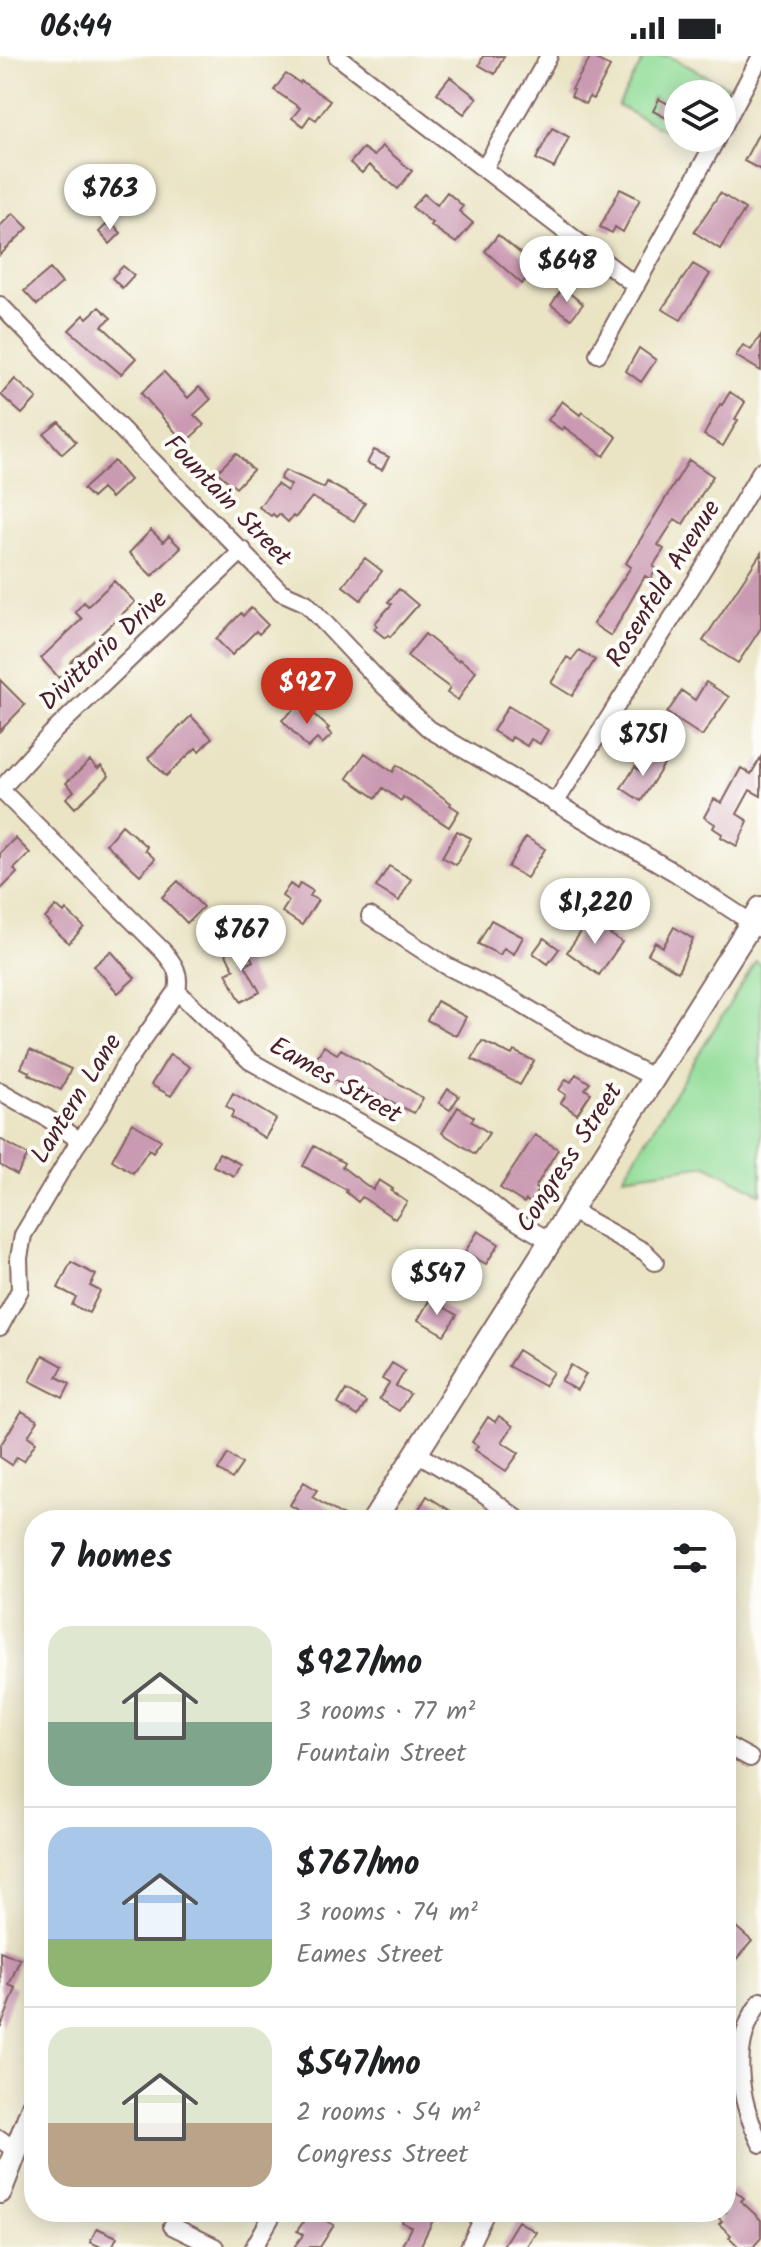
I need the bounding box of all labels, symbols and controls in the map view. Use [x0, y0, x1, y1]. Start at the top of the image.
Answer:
text: 06:44 [40, 4, 112, 52]
map controls [664, 80, 736, 152]
button: layers [664, 80, 736, 152]
pin: $763 [63, 164, 157, 232]
text: $763 [82, 169, 138, 211]
pin: $648 [520, 236, 614, 304]
text: $648 [538, 241, 597, 283]
street label: Fountain Street [153, 425, 302, 578]
street label: Rosenfeld Avenue [595, 491, 733, 676]
street label: Divittorio Drive [30, 580, 178, 722]
pin: $927 [260, 658, 354, 726]
text: $927 [279, 663, 335, 705]
pin: $751 [596, 710, 690, 778]
text: $751 [619, 715, 667, 757]
pin: $1,220 [530, 878, 660, 946]
text: $1,220 [558, 883, 632, 925]
pin: $767 [194, 905, 288, 973]
text: $767 [214, 910, 268, 952]
street label: Lantern Lane [20, 1025, 134, 1172]
street label: Eames Street [261, 1026, 410, 1136]
street label: Congress Street [505, 1073, 635, 1242]
pin: $547 [390, 1249, 484, 1317]
text: $547 [410, 1254, 465, 1296]
text: 7 homes [48, 1531, 172, 1585]
icon: filters [668, 1536, 712, 1580]
text: $927/mo [296, 1637, 422, 1691]
icon: home [112, 1658, 208, 1754]
text: 3 rooms · 77 m² [296, 1691, 475, 1733]
text: Fountain Street [296, 1733, 466, 1775]
text: $767/mo [296, 1838, 420, 1892]
icon: home [112, 1859, 208, 1955]
text: 3 rooms · 74 m² [296, 1892, 478, 1934]
text: Eames Street [296, 1934, 443, 1976]
text: $547/mo [296, 2038, 421, 2092]
icon: home [112, 2059, 208, 2155]
text: 2 rooms · 54 m² [296, 2092, 480, 2134]
text: Congress Street [296, 2134, 468, 2176]

